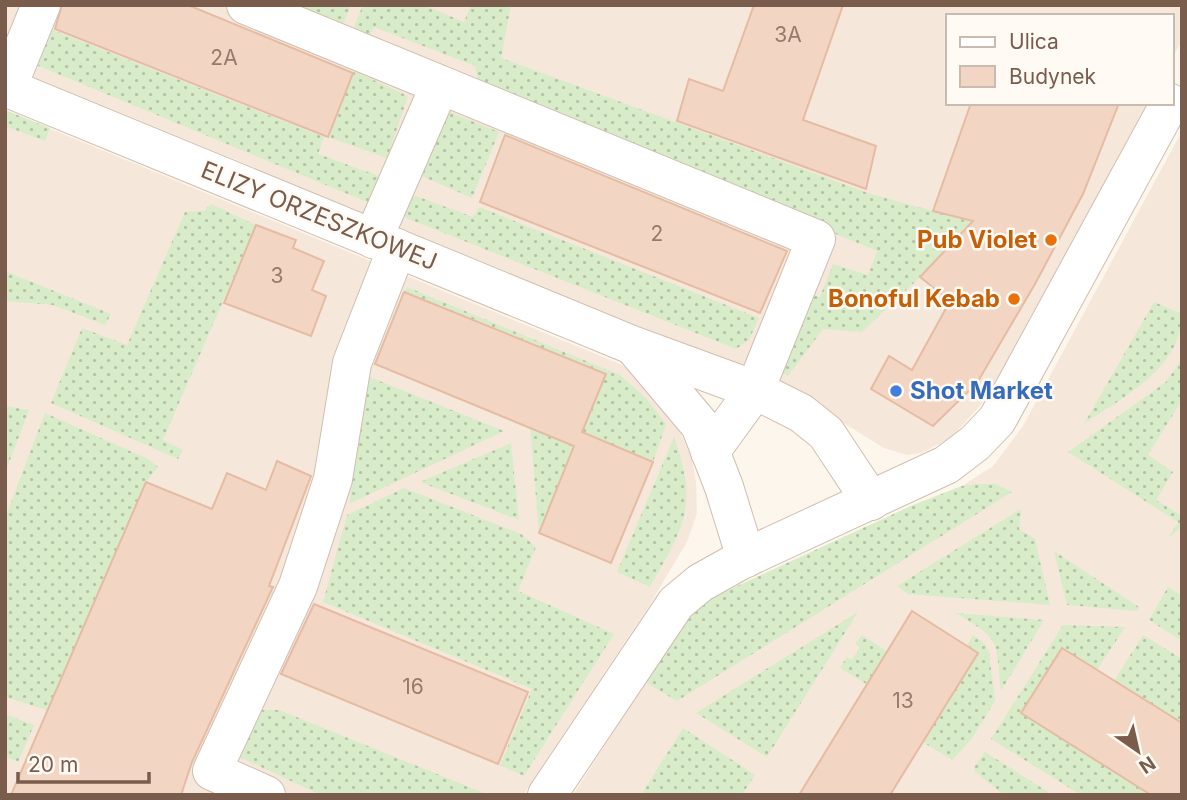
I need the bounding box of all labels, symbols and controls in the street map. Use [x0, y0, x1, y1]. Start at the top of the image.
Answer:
legend [946, 14, 1173, 105]
house number: 3A [774, 22, 802, 47]
text: Ulica [1009, 29, 1059, 54]
house number: 2A [210, 45, 238, 70]
text: Budynek [1009, 64, 1097, 89]
street label: ELIZY ORZESZKOWEJ [197, 155, 441, 276]
house number: 2 [651, 221, 663, 246]
place label: Pub Violet [917, 225, 1037, 254]
marker: Pub Violet [1043, 232, 1059, 248]
house number: 3 [271, 263, 283, 288]
place label: Bonoful Kebab [828, 284, 1000, 313]
marker: Bonoful Kebab [1006, 291, 1022, 307]
place label: Shot Market [910, 376, 1053, 405]
marker: Shot Market [888, 383, 904, 399]
house number: 16 [402, 674, 424, 699]
house number: 13 [892, 688, 914, 713]
north arrow [1103, 716, 1173, 786]
scale bar [18, 740, 149, 784]
text: N [1135, 751, 1160, 778]
text: 20 m [28, 752, 78, 777]

